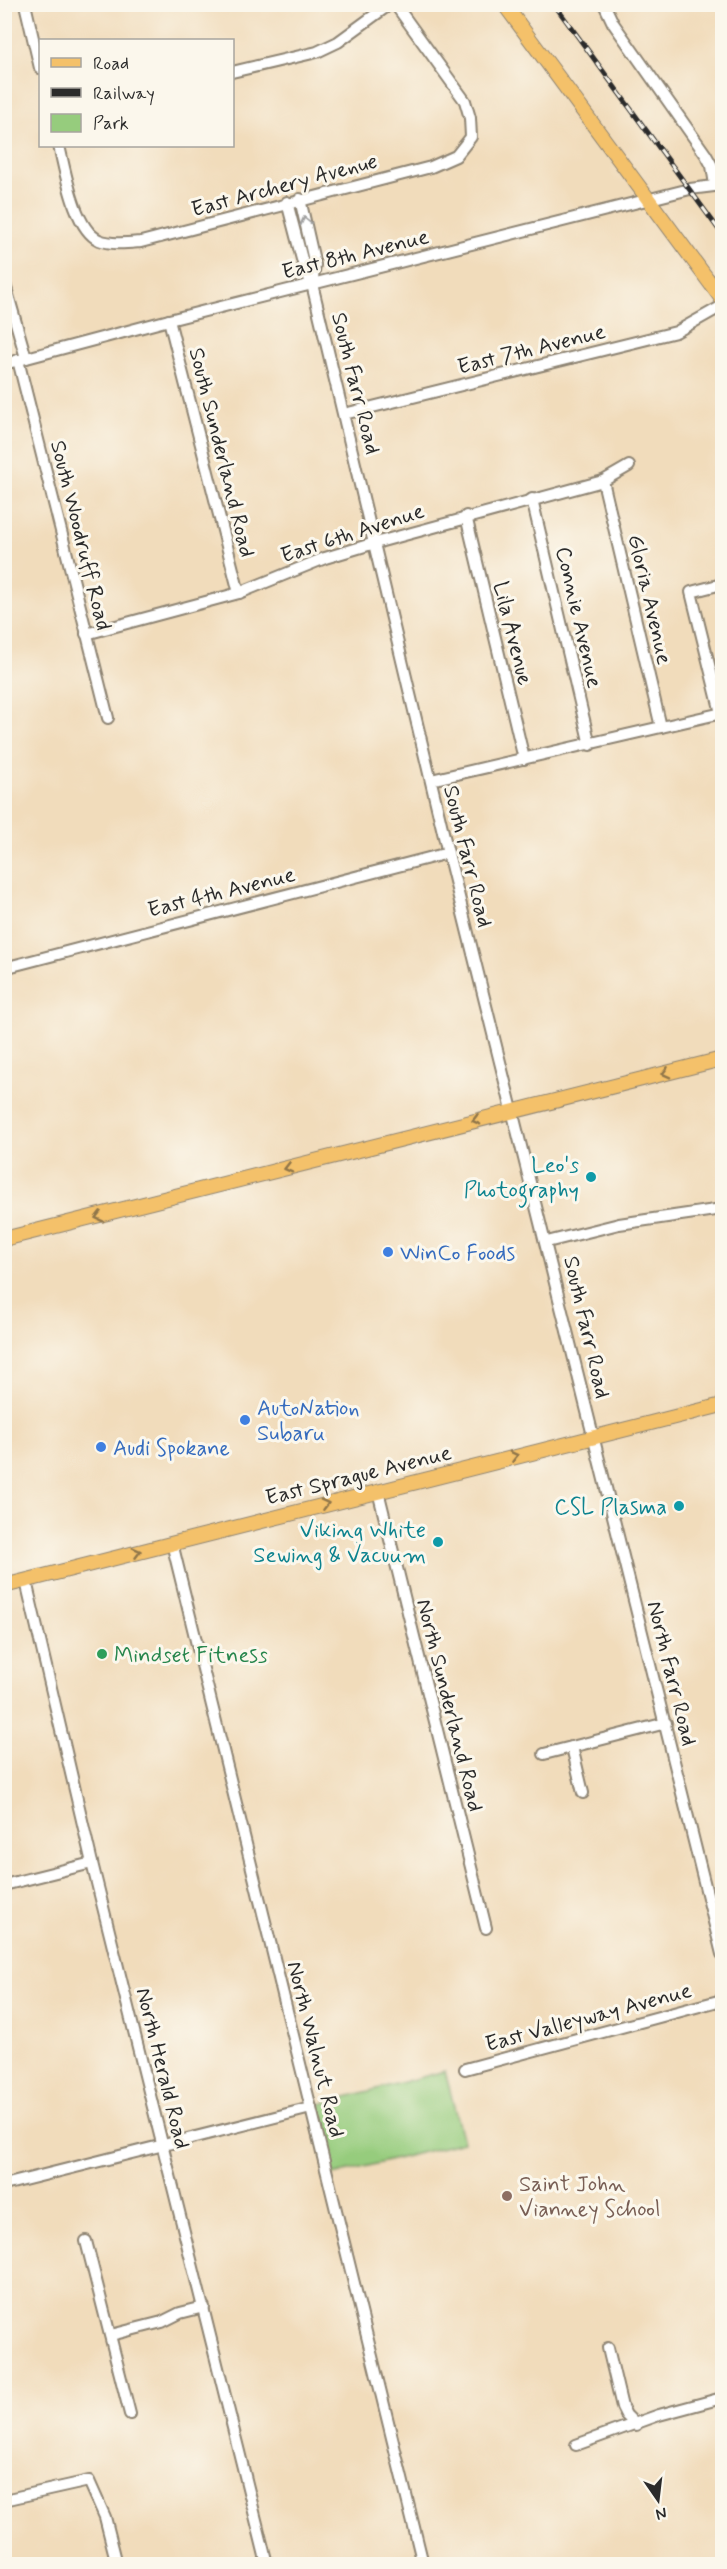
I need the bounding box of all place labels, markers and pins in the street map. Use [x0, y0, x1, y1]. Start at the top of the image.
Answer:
place label: Leo's Photography [464, 1152, 579, 1208]
marker: Leo's Photography [584, 1170, 598, 1184]
place label: WinCo Foods [400, 1240, 515, 1268]
marker: WinCo Foods [381, 1245, 395, 1259]
place label: AutoNation Subaru [257, 1395, 360, 1448]
marker: AutoNation Subaru [238, 1413, 252, 1427]
place label: Audi Spokane [113, 1435, 230, 1463]
marker: Audi Spokane [94, 1440, 108, 1454]
place label: CSL Plasma [554, 1494, 667, 1522]
marker: CSL Plasma [672, 1499, 686, 1513]
place label: Viking White Sewing & Vacuum [253, 1517, 426, 1571]
marker: Viking White Sewing & Vacuum [431, 1535, 445, 1549]
place label: Mindset Fitness [114, 1642, 268, 1670]
marker: Mindset Fitness [95, 1647, 109, 1661]
place label: Saint John Vianney School [519, 2171, 661, 2224]
marker: Saint John Vianney School [500, 2189, 514, 2203]

